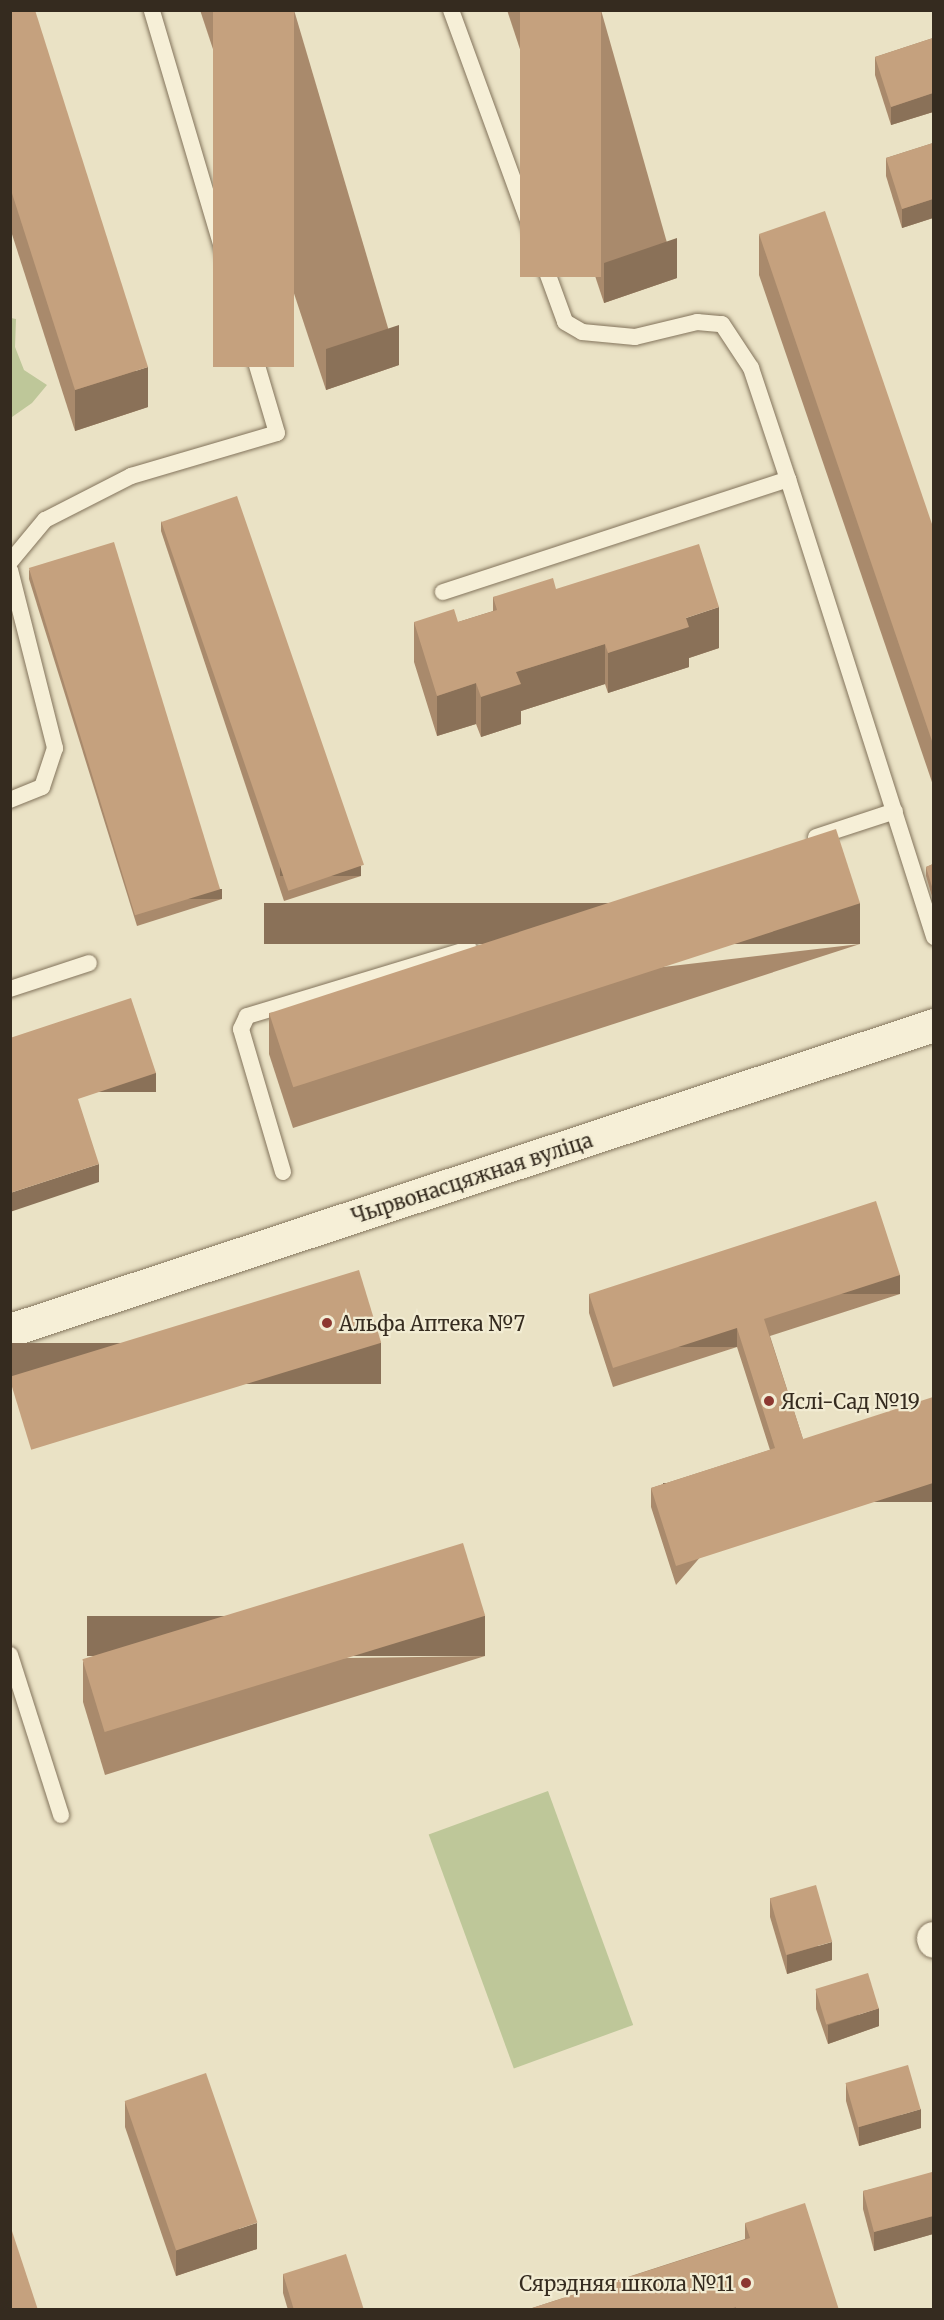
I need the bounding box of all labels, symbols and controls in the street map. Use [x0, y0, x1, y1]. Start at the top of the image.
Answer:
street label: Чырвонасцяжная вуліца [348, 1128, 596, 1228]
place label: Альфа Аптека №7 [339, 1311, 525, 1335]
marker: Альфа Аптека №7 [320, 1316, 334, 1330]
place label: Яслі-Сад №19 [781, 1389, 920, 1413]
marker: Яслі-Сад №19 [762, 1394, 776, 1408]
place label: Сярэдняя школа №11 [519, 2271, 734, 2295]
marker: Сярэдняя школа №11 [739, 2276, 753, 2290]

